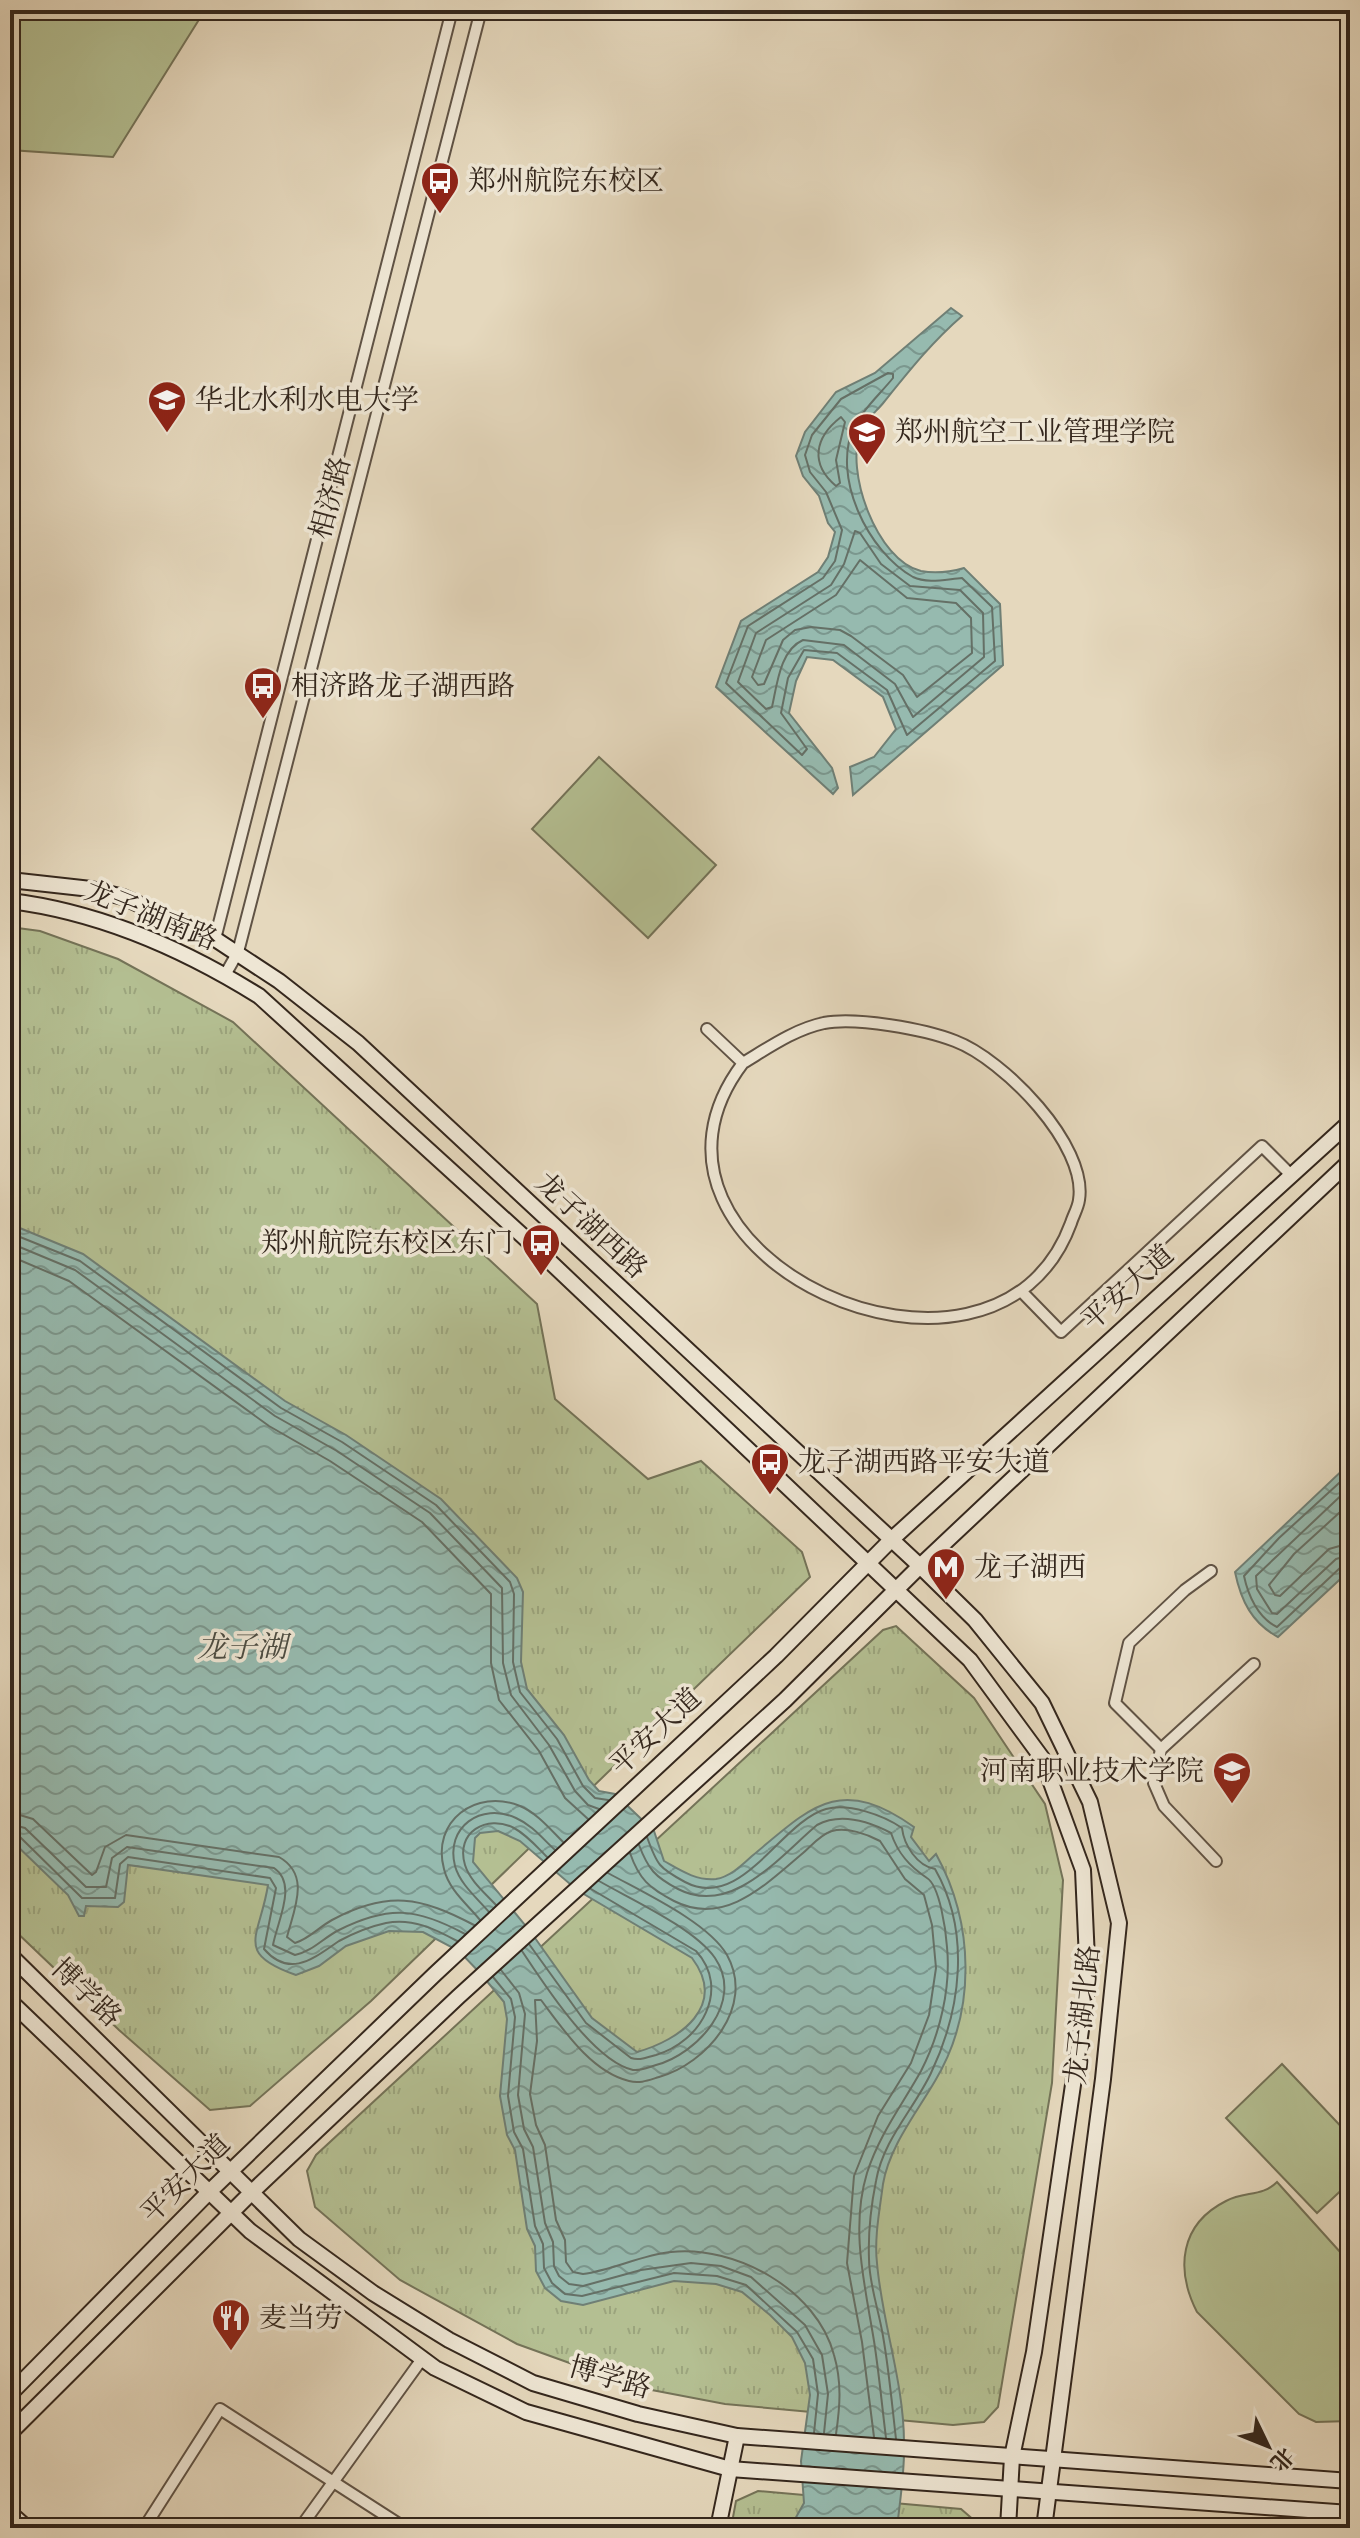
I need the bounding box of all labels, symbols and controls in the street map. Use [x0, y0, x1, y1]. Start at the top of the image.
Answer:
bus stop icon: 郑州航院东校区 [419, 160, 461, 215]
place label: 郑州航院东校区 [468, 164, 664, 199]
school or university icon: 华北水利水电大学 [146, 379, 188, 434]
place label: 华北水利水电大学 [195, 383, 419, 418]
school or university icon: 郑州航空工业管理学院 [846, 411, 888, 466]
place label: 郑州航空工业管理学院 [895, 415, 1175, 450]
street label: 相济路 [303, 453, 359, 543]
bus stop icon: 相济路龙子湖西路 [242, 665, 284, 720]
place label: 相济路龙子湖西路 [291, 669, 515, 704]
street label: 龙子湖南路 [80, 874, 222, 958]
street label: 龙子湖西路 [528, 1165, 654, 1287]
bus stop icon: 郑州航院东校区东门 [520, 1222, 562, 1277]
place label: 郑州航院东校区东门 [261, 1226, 513, 1261]
street label: 平安大道 [1075, 1238, 1181, 1338]
bus stop icon: 龙子湖西路平安大道 [749, 1441, 791, 1496]
place label: 龙子湖西路平安大道 [798, 1445, 1050, 1480]
metro station icon: 龙子湖西 [925, 1546, 967, 1601]
place label: 龙子湖西 [974, 1550, 1086, 1585]
water label: 龙子湖 [197, 1629, 292, 1667]
street label: 平安大道 [603, 1681, 709, 1783]
school or university icon: 河南职业技术学院 [1211, 1750, 1253, 1805]
place label: 河南职业技术学院 [980, 1754, 1204, 1789]
street label: 龙子湖北路 [1058, 1944, 1108, 2086]
street label: 博学路 [44, 1951, 128, 2035]
street label: 平安大道 [134, 2127, 238, 2231]
restaurant icon: 麦当劳 [210, 2297, 252, 2352]
place label: 麦当劳 [259, 2301, 343, 2336]
street label: 博学路 [565, 2350, 655, 2406]
north arrow [1228, 2406, 1308, 2486]
text: 北 [1264, 2441, 1299, 2476]

